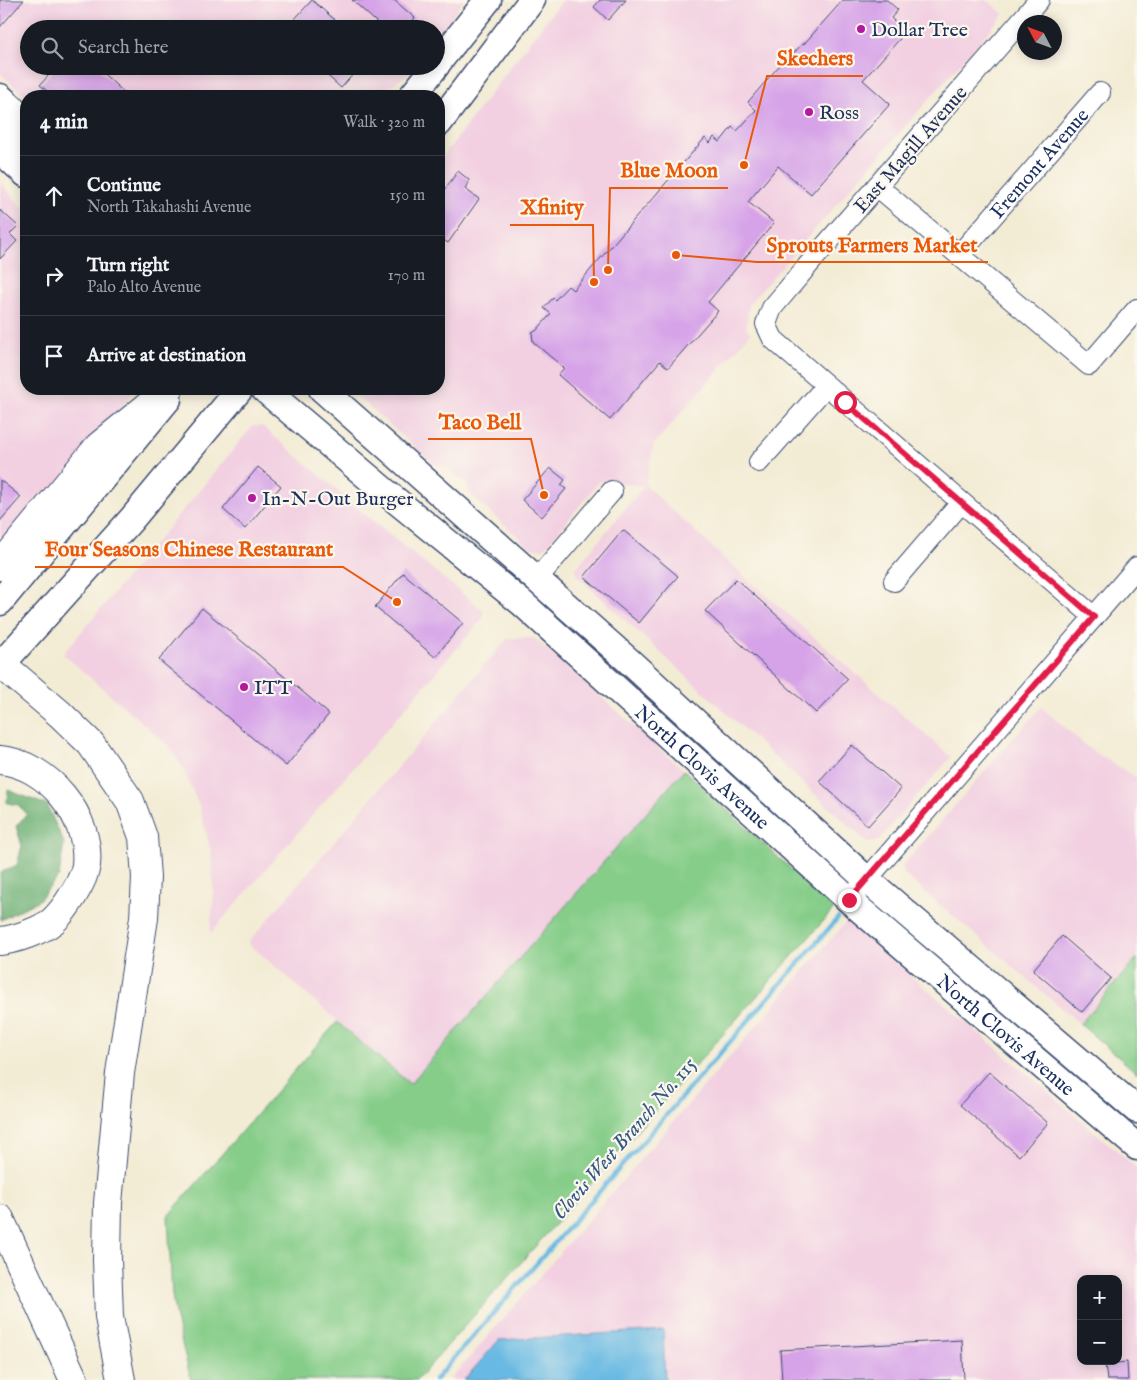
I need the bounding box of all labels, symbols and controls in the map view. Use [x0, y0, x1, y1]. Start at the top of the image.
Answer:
north arrow [1017, 15, 1062, 60]
place label: Dollar Tree [871, 18, 968, 43]
search box [20, 20, 445, 75]
marker: Dollar Tree [855, 23, 867, 35]
icon: search [38, 34, 66, 62]
text: Search here [78, 36, 169, 60]
callout: Skechers [767, 40, 863, 76]
text: Skechers [777, 46, 853, 73]
street label: East Magill Avenue [849, 81, 973, 219]
place label: Ross [819, 101, 859, 126]
street label: Fremont Avenue [985, 104, 1095, 224]
marker: Ross [803, 106, 815, 118]
text: 4 min [40, 109, 88, 136]
text: Walk · 320 m [343, 113, 425, 133]
callout: Blue Moon [610, 152, 728, 188]
text: Blue Moon [620, 158, 718, 185]
text: Continue [87, 174, 161, 198]
icon: ahead [40, 182, 68, 210]
text: 150 m [390, 186, 425, 206]
callout: Xfinity [510, 189, 593, 225]
text: Xfinity [519, 195, 584, 222]
text: North Takahashi Avenue [87, 198, 251, 218]
callout: Sprouts Farmers Market [757, 226, 988, 262]
text: Sprouts Farmers Market [767, 233, 978, 260]
text: Turn right [87, 254, 169, 278]
icon: right [40, 262, 68, 290]
text: 170 m [388, 266, 425, 286]
text: Palo Alto Avenue [87, 278, 201, 298]
icon: arrive [40, 342, 68, 370]
text: Arrive at destination [87, 344, 246, 368]
route start [834, 391, 857, 414]
callout: Taco Bell [428, 403, 531, 439]
text: Taco Bell [438, 410, 523, 437]
place label: In-N-Out Burger [262, 487, 414, 512]
marker: In-N-Out Burger [246, 492, 258, 504]
callout: Four Seasons Chinese Restaurant [35, 531, 343, 567]
text: Four Seasons Chinese Restaurant [45, 537, 334, 564]
place label: ITT [254, 676, 292, 701]
marker: ITT [238, 681, 250, 693]
street label: North Clovis Avenue [629, 700, 774, 836]
route end [838, 889, 861, 912]
street label: North Clovis Avenue [931, 970, 1079, 1102]
water label: Clovis West Branch No. 115 [547, 1052, 703, 1226]
map controls [1077, 1275, 1122, 1365]
button: + [1077, 1275, 1122, 1320]
button: − [1077, 1320, 1122, 1365]

